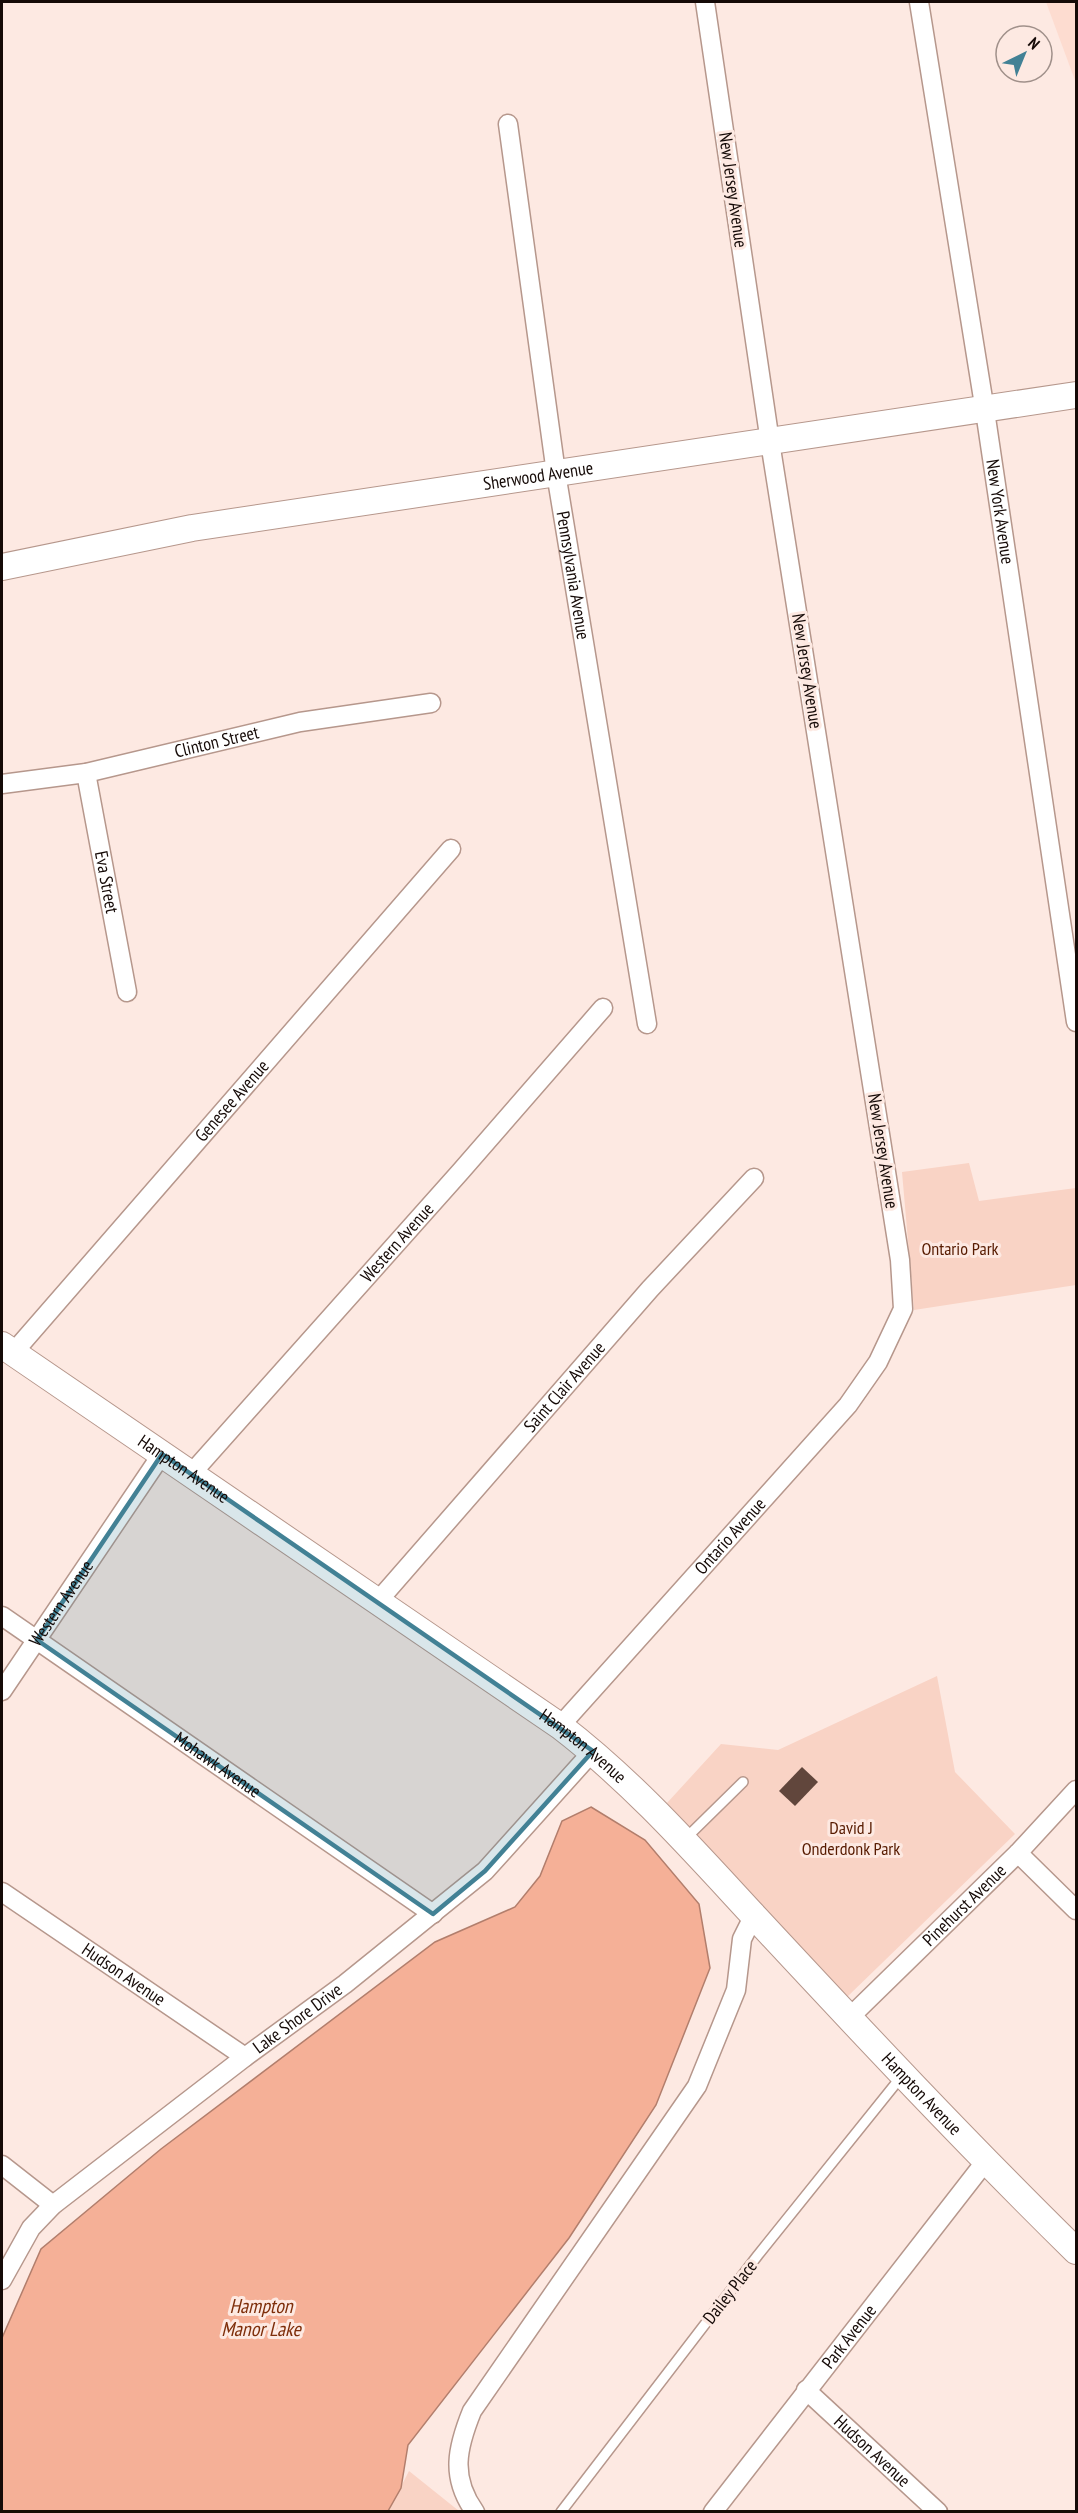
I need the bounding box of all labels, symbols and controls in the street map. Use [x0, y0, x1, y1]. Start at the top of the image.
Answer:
north arrow [994, 24, 1054, 84]
text: N [1024, 33, 1044, 53]
street label: New Jersey Avenue [714, 131, 753, 249]
street label: Sherwood Avenue [482, 456, 595, 495]
street label: New York Avenue [981, 458, 1020, 566]
street label: Pennsylvania Avenue [551, 509, 595, 641]
street label: New Jersey Avenue [787, 612, 828, 730]
street label: Clinton Street [172, 720, 261, 763]
street label: Eva Street [90, 849, 124, 915]
street label: Genesee Avenue [190, 1055, 274, 1146]
street label: New Jersey Avenue [863, 1092, 904, 1210]
street label: Western Avenue [355, 1198, 438, 1287]
park label: Ontario Park [921, 1237, 999, 1260]
street label: Saint Clair Avenue [518, 1336, 610, 1437]
street label: Hampton Avenue [134, 1429, 234, 1508]
street label: Ontario Avenue [689, 1493, 770, 1579]
street label: Western Avenue [24, 1555, 98, 1650]
street label: Hampton Avenue [535, 1703, 632, 1788]
street label: Mohawk Avenue [170, 1727, 266, 1803]
park label: David J Onderdonk Park [802, 1816, 900, 1860]
street label: Pinehurst Avenue [917, 1859, 1011, 1951]
street label: Hudson Avenue [78, 1938, 170, 2011]
street label: Lake Shore Drive [248, 1978, 346, 2058]
street label: Hampton Avenue [877, 2047, 967, 2140]
street label: Dailey Place [697, 2255, 762, 2328]
water label: Hampton Manor Lake [221, 2293, 303, 2342]
street label: Park Avenue [817, 2300, 881, 2373]
street label: Hudson Avenue [829, 2410, 915, 2492]

